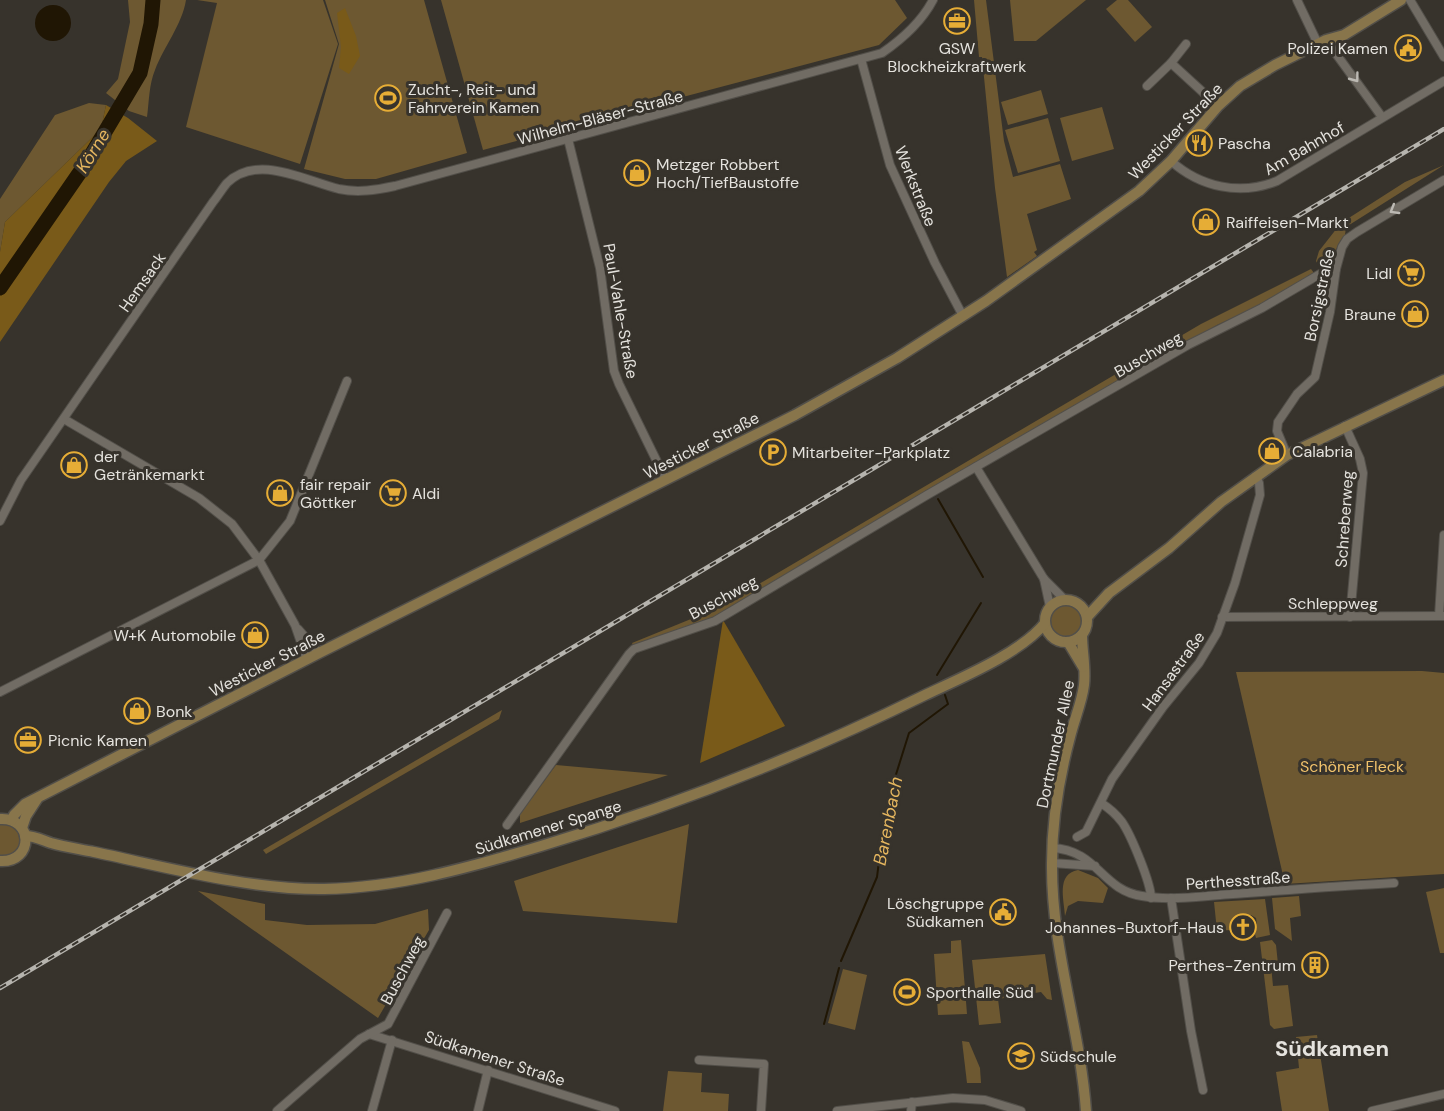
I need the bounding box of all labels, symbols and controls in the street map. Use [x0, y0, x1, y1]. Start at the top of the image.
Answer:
office icon: GSW Blockheizkraftwerk [942, 6, 972, 36]
public building icon: Polizei Kamen [1393, 33, 1423, 63]
place label: GSW Blockheizkraftwerk [888, 38, 1026, 77]
place label: Polizei Kamen [1288, 38, 1388, 59]
one-way arrow [1348, 72, 1359, 83]
street label: Westicker Straße [1124, 78, 1227, 184]
place label: Zucht-, Reit- und Fahrverein Kamen [408, 79, 539, 118]
sports icon: Zucht-, Reit- und Fahrverein Kamen [373, 83, 403, 113]
street label: Wilhelm-Bläser-Straße [515, 85, 685, 150]
street label: Am Bahnhof [1260, 117, 1348, 180]
water label: Körne [70, 124, 116, 178]
restaurant icon: Pascha [1184, 128, 1214, 158]
place label: Pascha [1218, 133, 1271, 154]
street label: Werkstraße [890, 143, 941, 230]
place label: Metzger Robbert Hoch/TiefBaustoffe [656, 154, 799, 193]
shop icon: Metzger Robbert Hoch/TiefBaustoffe [622, 158, 652, 188]
one-way arrow [1390, 203, 1400, 214]
shop icon: Raiffeisen-Markt [1191, 207, 1221, 237]
place label: Raiffeisen-Markt [1226, 212, 1349, 233]
street label: Paul-Vahle-Straße [598, 242, 643, 380]
street label: Borsigstraße [1299, 247, 1340, 343]
street label: Hemsack [114, 248, 171, 316]
supermarket icon: Lidl [1396, 258, 1426, 288]
place label: Lidl [1366, 263, 1392, 284]
shop icon: Braune [1400, 299, 1430, 329]
place label: Braune [1344, 304, 1396, 325]
street label: Buschweg [1110, 327, 1186, 382]
street label: Westicker Straße [640, 407, 763, 484]
shop icon: Calabria [1257, 436, 1287, 466]
parking icon: Mitarbeiter-Parkplatz [758, 437, 788, 467]
place label: Calabria [1292, 441, 1353, 462]
place label: Mitarbeiter-Parkplatz [792, 442, 950, 463]
place label: der Getränkemarkt [94, 446, 205, 485]
shop icon: der Getränkemarkt [59, 450, 89, 480]
street label: Schreberweg [1331, 470, 1358, 568]
place label: fair repair Göttker [300, 474, 371, 513]
shop icon: fair repair Göttker [265, 478, 295, 508]
supermarket icon: Aldi [378, 478, 408, 508]
place label: Aldi [412, 483, 440, 504]
street label: Buschweg [685, 571, 761, 624]
street label: Schleppweg [1288, 593, 1378, 614]
shop icon: W+K Automobile [240, 620, 270, 650]
place label: W+K Automobile [114, 625, 236, 646]
street label: Westicker Straße [206, 625, 329, 702]
street label: Hansastraße [1137, 627, 1209, 715]
street label: Dortmunder Allee [1032, 678, 1079, 810]
shop icon: Bonk [122, 696, 152, 726]
place label: Bonk [156, 701, 192, 722]
office icon: Picnic Kamen [13, 725, 43, 755]
place label: Picnic Kamen [48, 730, 147, 751]
park label: Schöner Fleck [1300, 756, 1404, 777]
water label: Barenbach [868, 775, 908, 867]
street label: Südkamener Spange [472, 795, 624, 860]
street label: Perthesstraße [1185, 866, 1291, 895]
place label: Löschgruppe Südkamen [887, 893, 984, 932]
public building icon: Löschgruppe Südkamen [988, 897, 1018, 927]
church icon: Johannes-Buxtorf-Haus [1228, 912, 1258, 942]
place label: Johannes-Buxtorf-Haus [1045, 917, 1224, 938]
street label: Buschweg [376, 932, 429, 1008]
building icon: Perthes-Zentrum [1300, 950, 1330, 980]
place label: Perthes-Zentrum [1168, 955, 1296, 976]
sports icon: Sporthalle Süd [892, 977, 922, 1007]
place label: Sporthalle Süd [926, 982, 1034, 1003]
street label: Südkamener Straße [422, 1026, 568, 1091]
district label: Südkamen [1275, 1034, 1389, 1063]
school or university icon: Südschule [1006, 1041, 1036, 1071]
place label: Südschule [1040, 1046, 1117, 1067]

